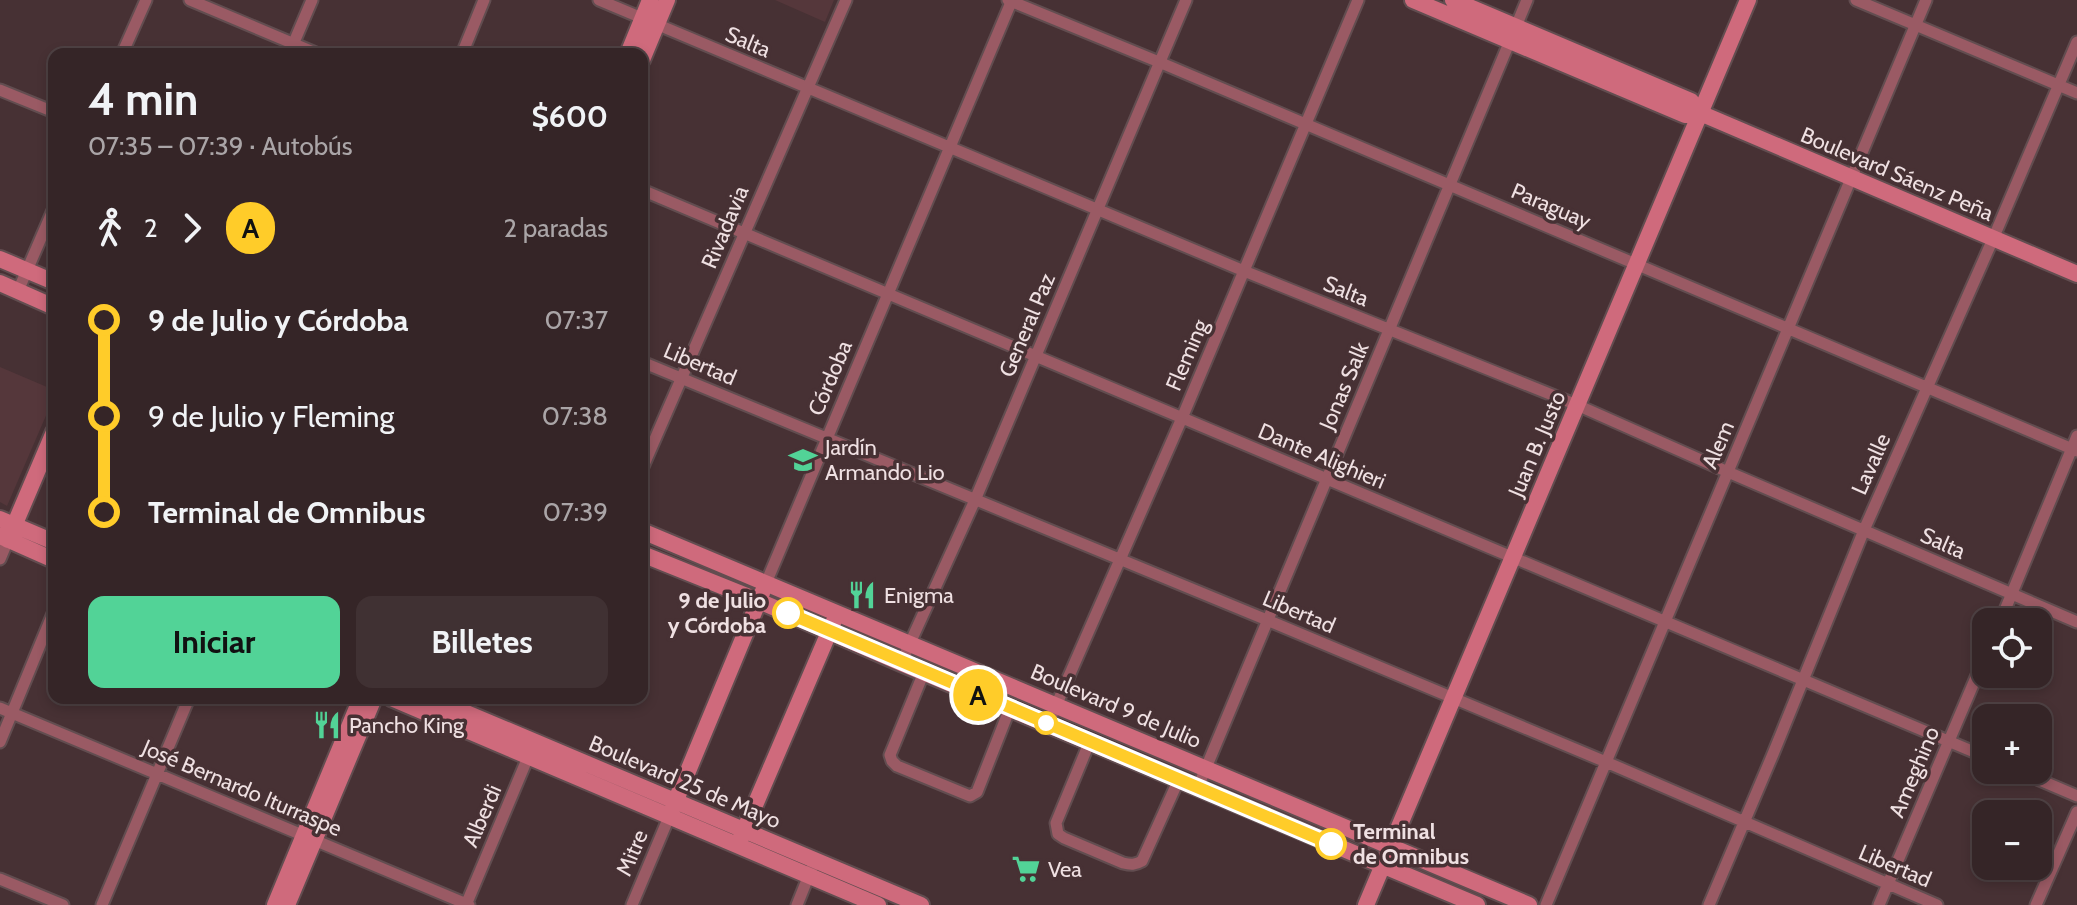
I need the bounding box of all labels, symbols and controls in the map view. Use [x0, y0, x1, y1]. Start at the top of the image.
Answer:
street label: Salta [721, 20, 775, 64]
text: 4 min [88, 73, 198, 126]
text: $600 [531, 98, 608, 135]
street label: Boulevard Sáenz Peña [1797, 121, 1998, 227]
text: 07:35 – 07:39 · Autobús [88, 130, 353, 162]
street label: Paraguay [1507, 177, 1595, 235]
street label: Rivadavia [695, 181, 755, 273]
icon: walk [88, 206, 132, 250]
icon: forward [170, 206, 214, 250]
text: A [242, 211, 259, 245]
text: 2 [144, 212, 158, 244]
text: 2 paradas [503, 212, 608, 244]
street label: General Paz [993, 269, 1061, 381]
street label: Salta [1319, 270, 1373, 312]
text: 9 de Julio y Córdoba [148, 302, 408, 339]
text: 07:37 [545, 304, 608, 336]
street label: Fleming [1160, 314, 1214, 395]
street label: Córdoba [802, 336, 858, 420]
street label: Libertad [660, 337, 740, 391]
street label: Jonas Salk [1313, 338, 1375, 435]
street label: Juan B. Justo [1502, 387, 1571, 502]
text: 9 de Julio y Fleming [148, 398, 395, 435]
text: 07:38 [542, 400, 608, 432]
street label: Dante Alighieri [1254, 417, 1390, 495]
street label: Alem [1696, 417, 1740, 473]
street label: Lavalle [1846, 429, 1896, 499]
place label: Jardín Armando Lio [824, 434, 945, 486]
school or university icon: Jardín Armando Lio [788, 445, 818, 475]
text: Terminal de Omnibus [148, 494, 425, 531]
text: 07:39 [543, 496, 608, 528]
street label: Salta [1916, 521, 1970, 565]
restaurant icon: Enigma [847, 580, 877, 610]
place label: Enigma [884, 582, 954, 609]
street label: Libertad [1259, 585, 1339, 639]
place label: 9 de Julio y Córdoba [668, 587, 766, 639]
button: Iniciar [88, 596, 340, 688]
button: Billetes [356, 596, 608, 688]
marker: 9 de Julio y Córdoba [773, 598, 803, 628]
map controls [1972, 608, 2052, 880]
button: locate [1972, 608, 2052, 688]
street label: Boulevard 9 de Julio [1027, 658, 1205, 754]
line badge: A [952, 669, 1004, 721]
text: A [969, 678, 987, 712]
button: + [1972, 704, 2052, 784]
restaurant icon: Pancho King [312, 710, 342, 740]
place label: Pancho King [349, 712, 465, 739]
unlabelled marker [1035, 712, 1057, 734]
street label: Ameghino [1883, 723, 1945, 821]
street label: Boulevard 25 de Mayo [585, 729, 785, 835]
street label: José Bernardo Iturraspe [137, 733, 346, 842]
street label: Alberdi [457, 781, 507, 851]
button: − [1972, 800, 2052, 880]
place label: Terminal de Omnibus [1353, 818, 1469, 870]
street label: Mitre [610, 826, 654, 880]
marker: Terminal de Omnibus [1316, 829, 1346, 859]
street label: Libertad [1855, 839, 1935, 893]
supermarket icon: Vea [1011, 854, 1041, 884]
place label: Vea [1048, 856, 1082, 883]

